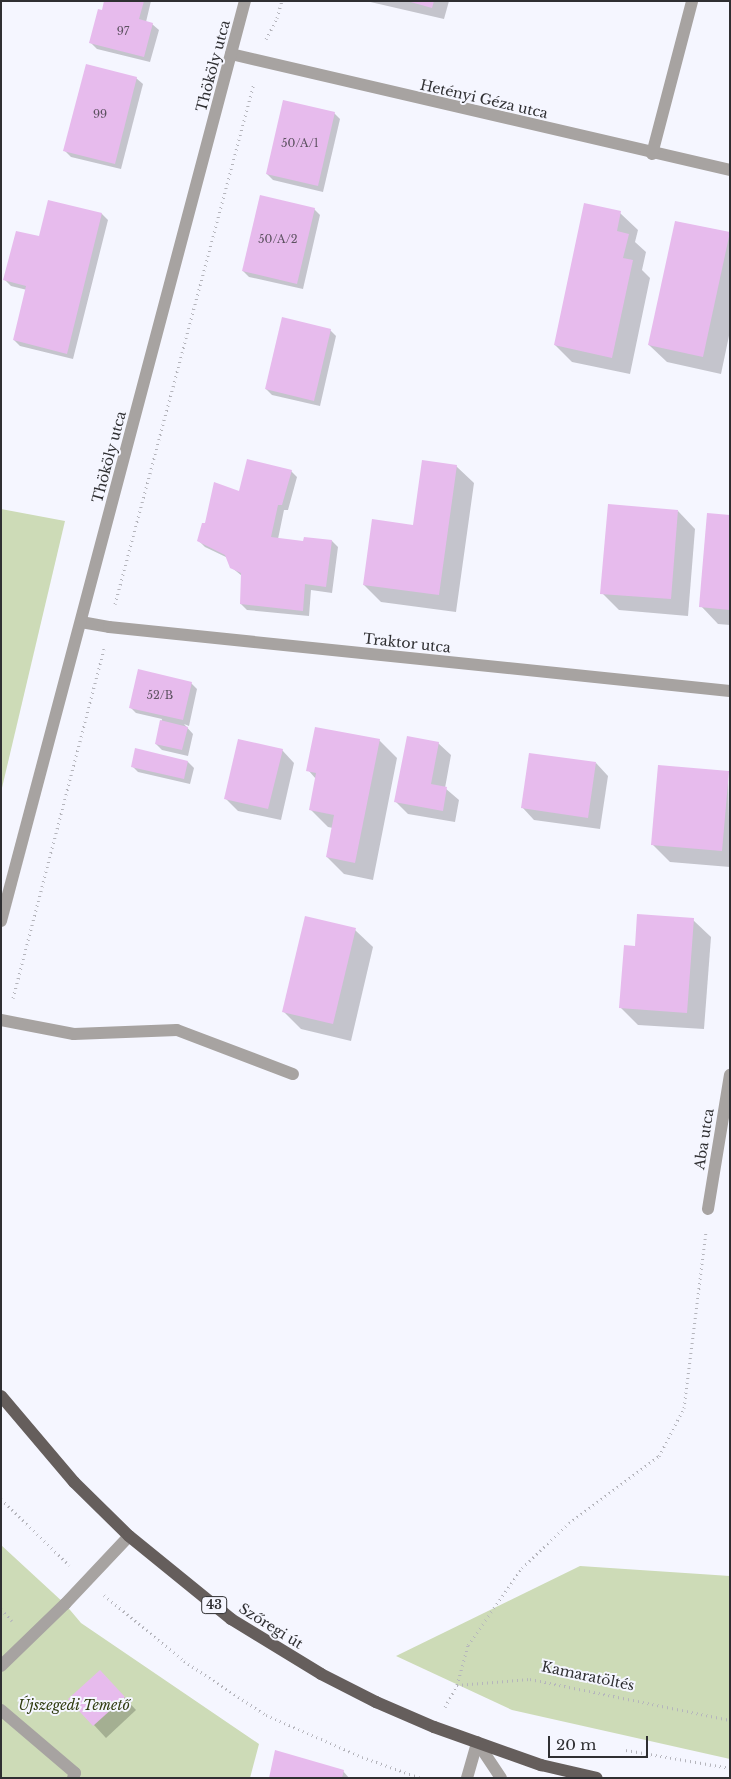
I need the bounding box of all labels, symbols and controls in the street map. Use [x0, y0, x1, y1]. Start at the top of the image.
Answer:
street label: Thököly utca [193, 18, 233, 114]
house number: 97 [117, 24, 129, 38]
street label: Hetényi Géza utca [418, 76, 550, 122]
house number: 99 [93, 107, 107, 121]
house number: 50/A/1 [281, 136, 319, 150]
house number: 50/A/2 [258, 232, 298, 246]
street label: Thököly utca [89, 409, 129, 505]
street label: Traktor utca [362, 630, 452, 656]
house number: 52/B [147, 688, 173, 702]
street label: Aba utca [691, 1107, 717, 1171]
road number: 43 [200, 1596, 228, 1614]
street label: Szőregi út [236, 1600, 306, 1652]
street label: Kamaratöltés [540, 1658, 636, 1694]
park label: Újszegedi Temető [18, 1697, 130, 1713]
scale bar [551, 1726, 651, 1758]
text: 20 m [556, 1735, 596, 1754]

